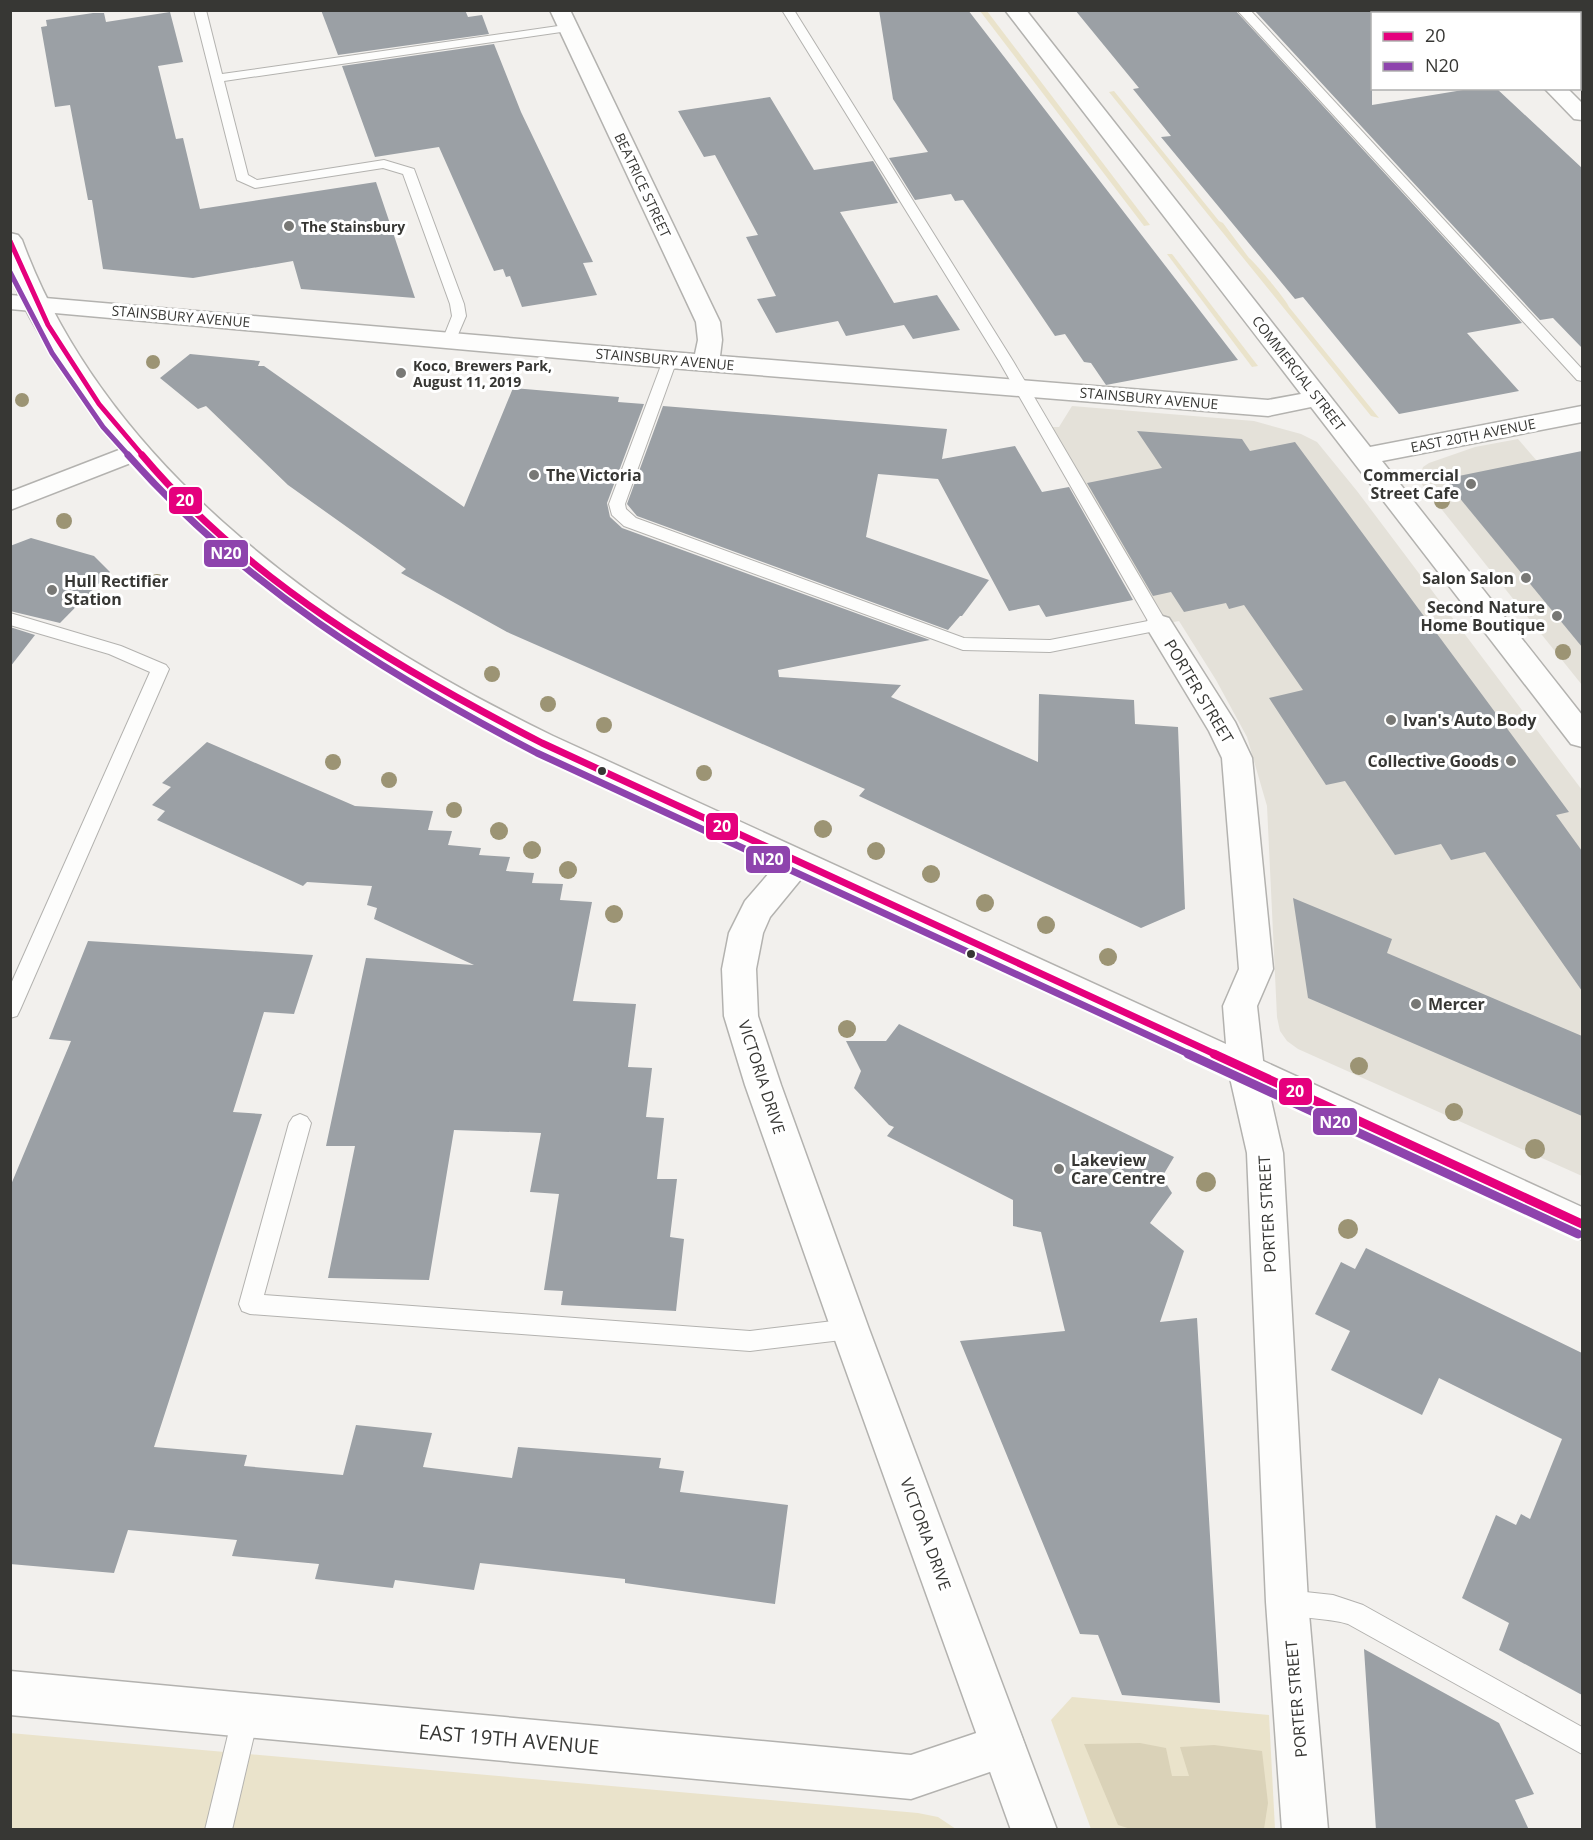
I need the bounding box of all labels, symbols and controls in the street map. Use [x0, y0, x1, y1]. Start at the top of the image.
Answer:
legend [1371, 12, 1581, 90]
text: 20 [1425, 23, 1446, 47]
text: N20 [1425, 53, 1459, 77]
street label: BEATRICE STREET [610, 130, 676, 241]
place label: The Stainsbury [301, 217, 405, 236]
marker: The Stainsbury [282, 219, 296, 233]
street label: STAINSBURY AVENUE [111, 300, 251, 332]
street label: COMMERCIAL STREET [1248, 312, 1350, 435]
street label: STAINSBURY AVENUE [595, 343, 735, 375]
place label: Koco, Brewers Park, August 11, 2019 [413, 356, 552, 391]
marker: Koco, Brewers Park, August 11, 2019 [394, 366, 408, 380]
street label: STAINSBURY AVENUE [1079, 382, 1219, 414]
street label: EAST 20TH AVENUE [1409, 414, 1537, 456]
place label: The Victoria [546, 464, 642, 486]
place label: Commercial Street Cafe [1363, 464, 1459, 504]
marker: The Victoria [527, 468, 541, 482]
marker: Commercial Street Cafe [1464, 477, 1478, 491]
line badge: 20 [168, 486, 203, 515]
text: 20 [176, 489, 194, 511]
line badge: N20 [203, 539, 249, 568]
text: N20 [210, 542, 242, 564]
place label: Salon Salon [1422, 567, 1514, 589]
place label: Hull Rectifier Station [64, 570, 169, 610]
marker: Salon Salon [1519, 571, 1533, 585]
marker: Hull Rectifier Station [45, 583, 59, 597]
place label: Second Nature Home Boutique [1420, 596, 1545, 636]
marker: Second Nature Home Boutique [1550, 609, 1564, 623]
street label: PORTER STREET [1159, 635, 1239, 747]
place label: Ivan's Auto Body [1403, 709, 1537, 731]
marker: Ivan's Auto Body [1384, 713, 1398, 727]
place label: Collective Goods [1367, 750, 1499, 772]
marker: Collective Goods [1504, 754, 1518, 768]
unlabelled marker [596, 765, 608, 777]
line badge: 20 [705, 812, 739, 841]
text: 20 [713, 815, 731, 837]
line badge: N20 [745, 845, 791, 874]
text: N20 [752, 848, 784, 870]
unlabelled marker [965, 948, 977, 960]
place label: Mercer [1428, 993, 1485, 1015]
marker: Mercer [1409, 997, 1423, 1011]
street label: VICTORIA DRIVE [733, 1017, 791, 1137]
line badge: 20 [1278, 1077, 1313, 1106]
text: 20 [1286, 1080, 1304, 1102]
line badge: N20 [1312, 1107, 1358, 1136]
text: N20 [1319, 1111, 1351, 1133]
place label: Lakeview Care Centre [1071, 1149, 1166, 1189]
street label: PORTER STREET [1253, 1154, 1281, 1273]
marker: Lakeview Care Centre [1052, 1162, 1066, 1176]
street label: VICTORIA DRIVE [895, 1475, 957, 1593]
street label: PORTER STREET [1280, 1639, 1312, 1759]
street label: EAST 19TH AVENUE [418, 1718, 600, 1760]

